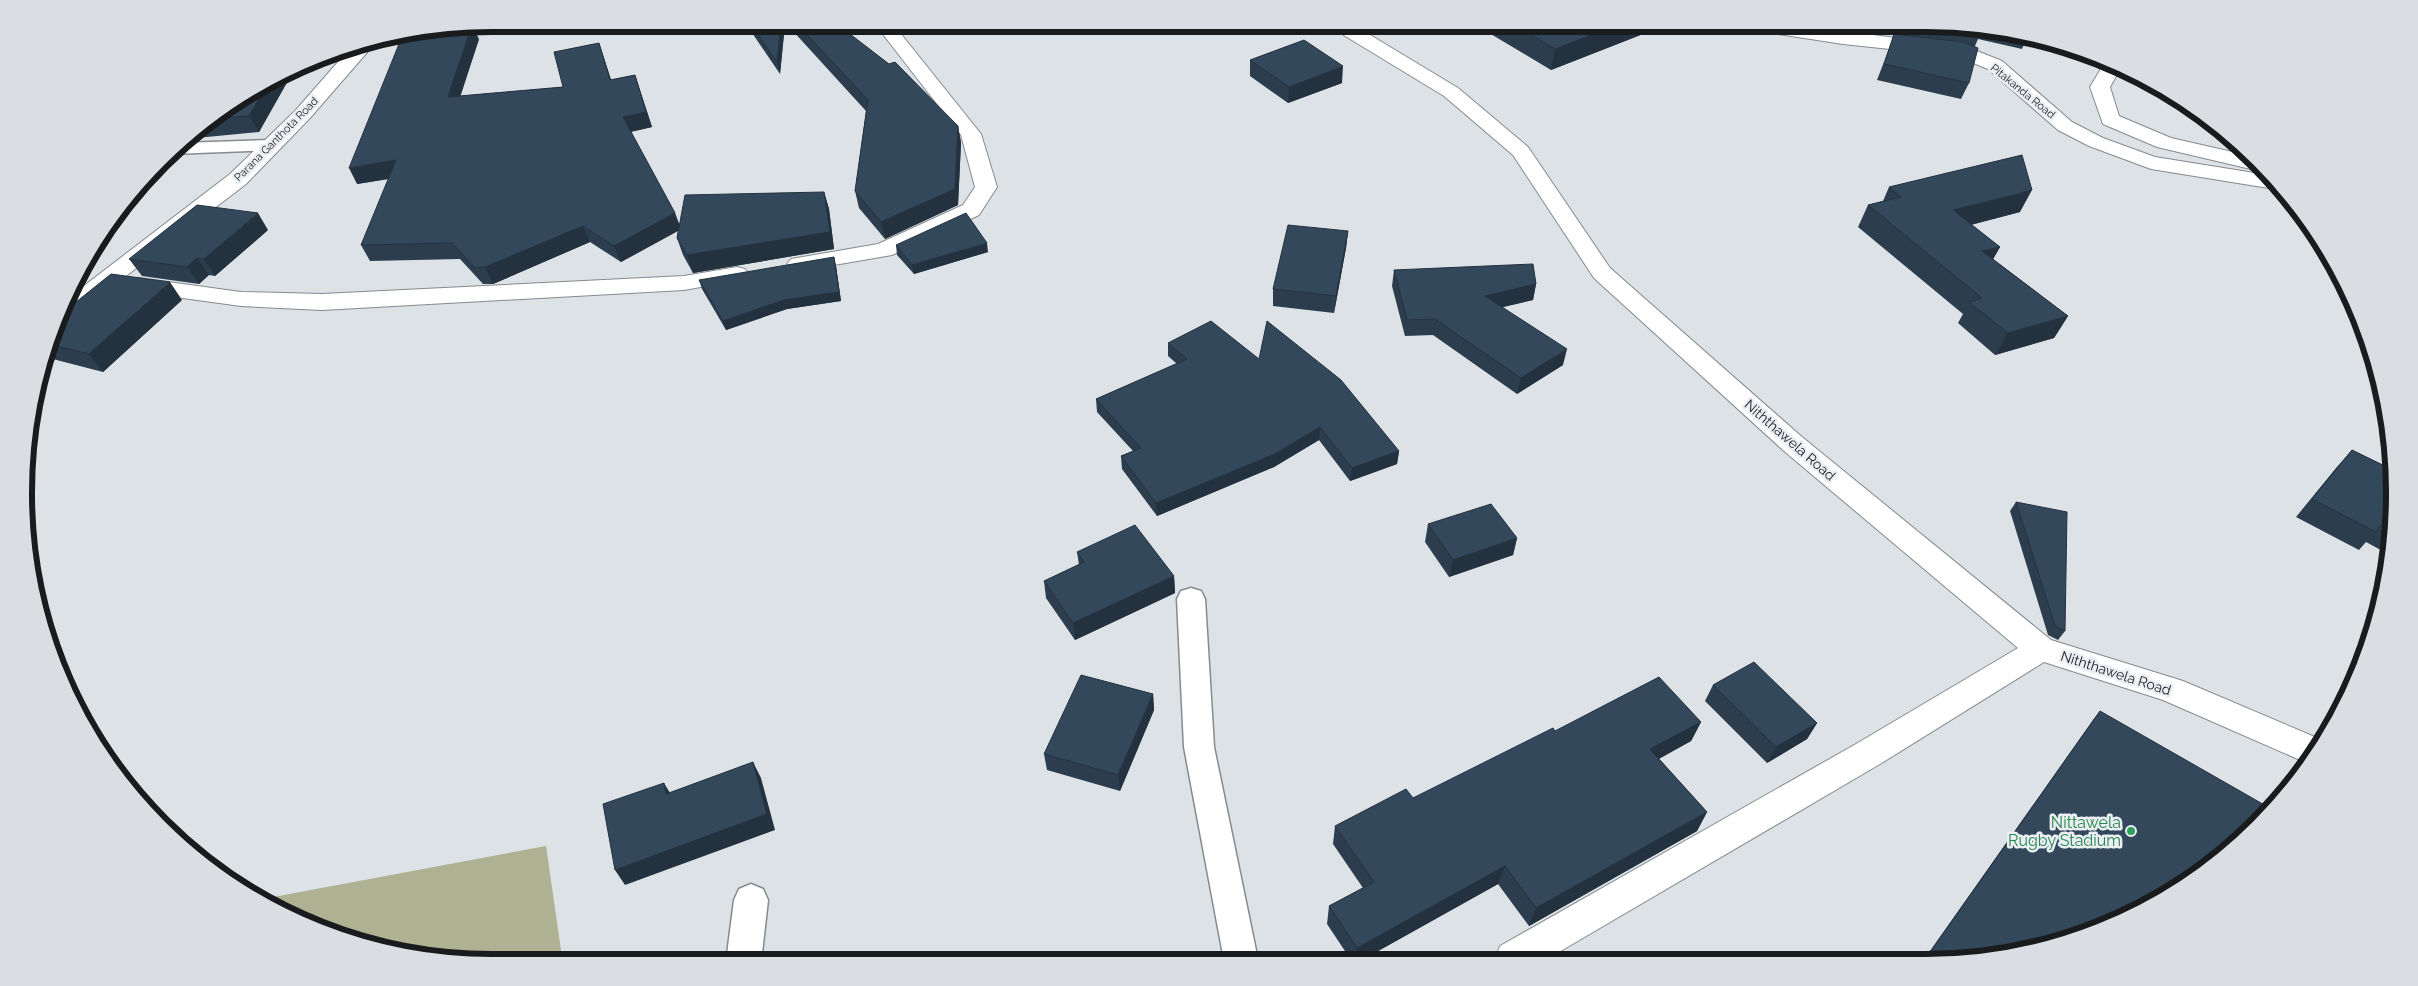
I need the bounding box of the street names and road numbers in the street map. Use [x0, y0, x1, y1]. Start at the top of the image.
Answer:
street label: Pitakanda Road [1988, 61, 2058, 121]
street label: Parana Ganthota Road [232, 95, 321, 184]
street label: Niththawela Road [1741, 396, 1839, 484]
street label: Niththawela Road [2059, 648, 2173, 698]

